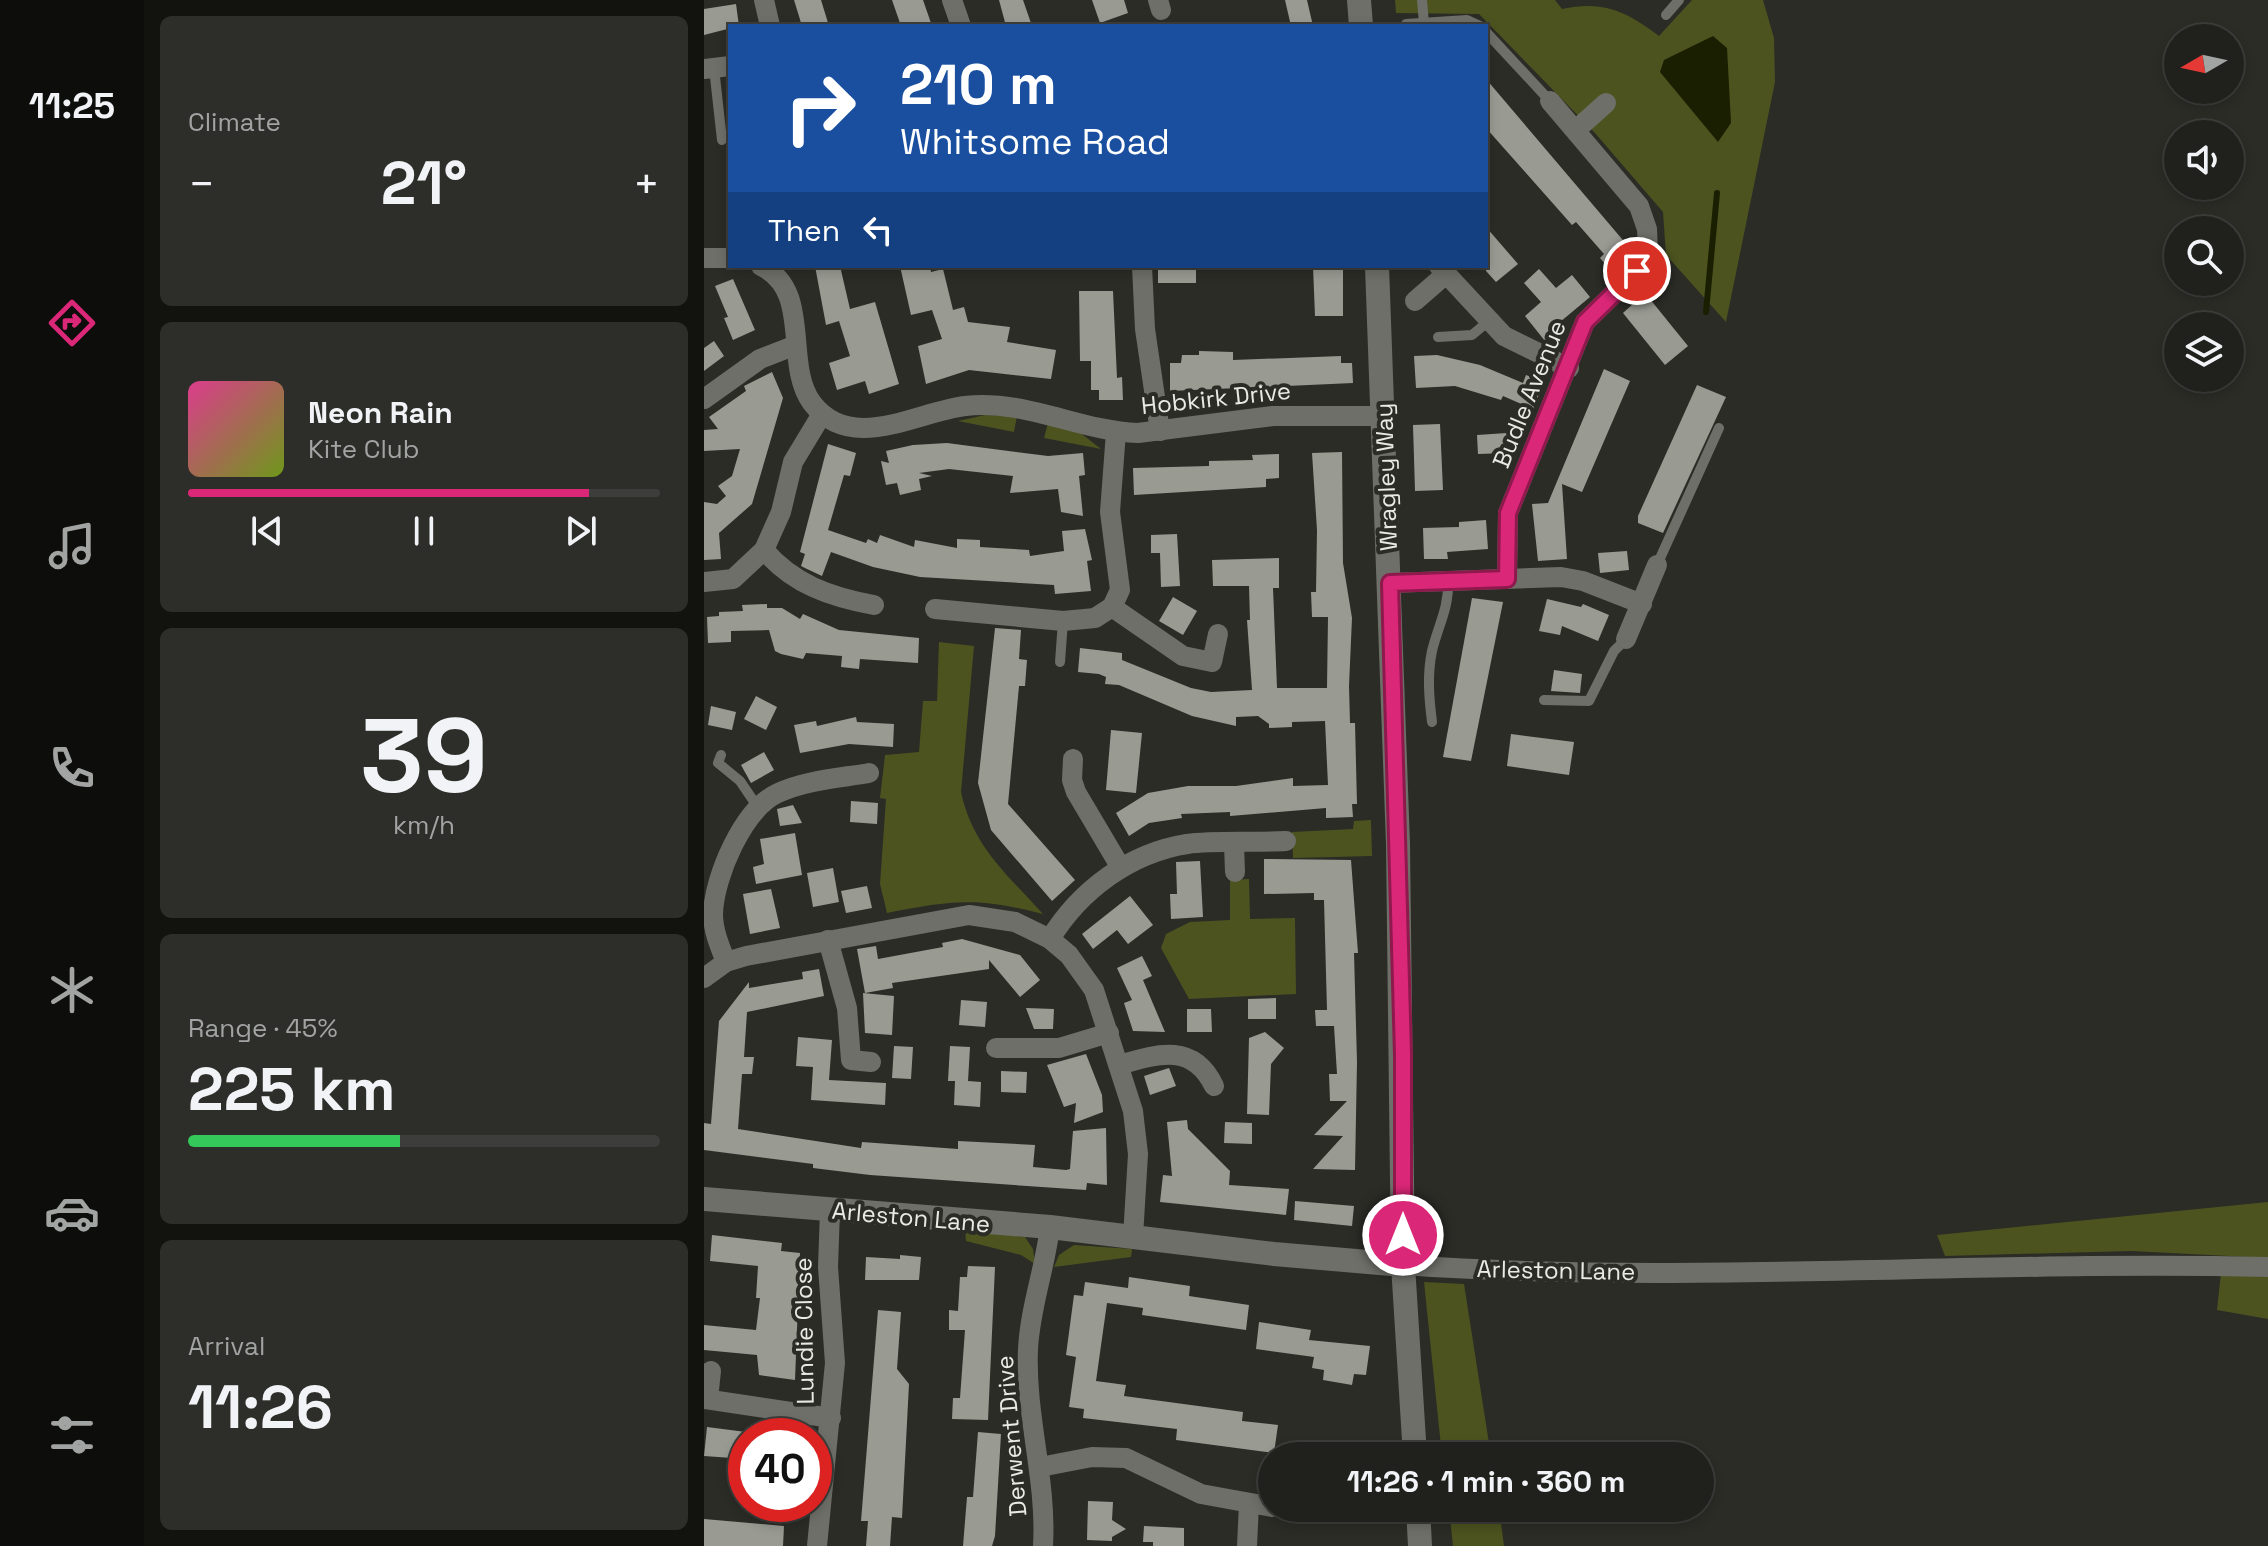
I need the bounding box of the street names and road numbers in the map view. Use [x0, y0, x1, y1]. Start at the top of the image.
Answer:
street label: Budle Avenue [1485, 316, 1573, 472]
street label: Hobkirk Drive [1140, 375, 1292, 421]
street label: Wragley Way [1368, 402, 1404, 552]
street label: Arleston Lane [831, 1195, 991, 1239]
street label: Arleston Lane [1476, 1253, 1636, 1287]
street label: Lundie Close [787, 1257, 821, 1405]
street label: Derwent Drive [989, 1354, 1033, 1518]

